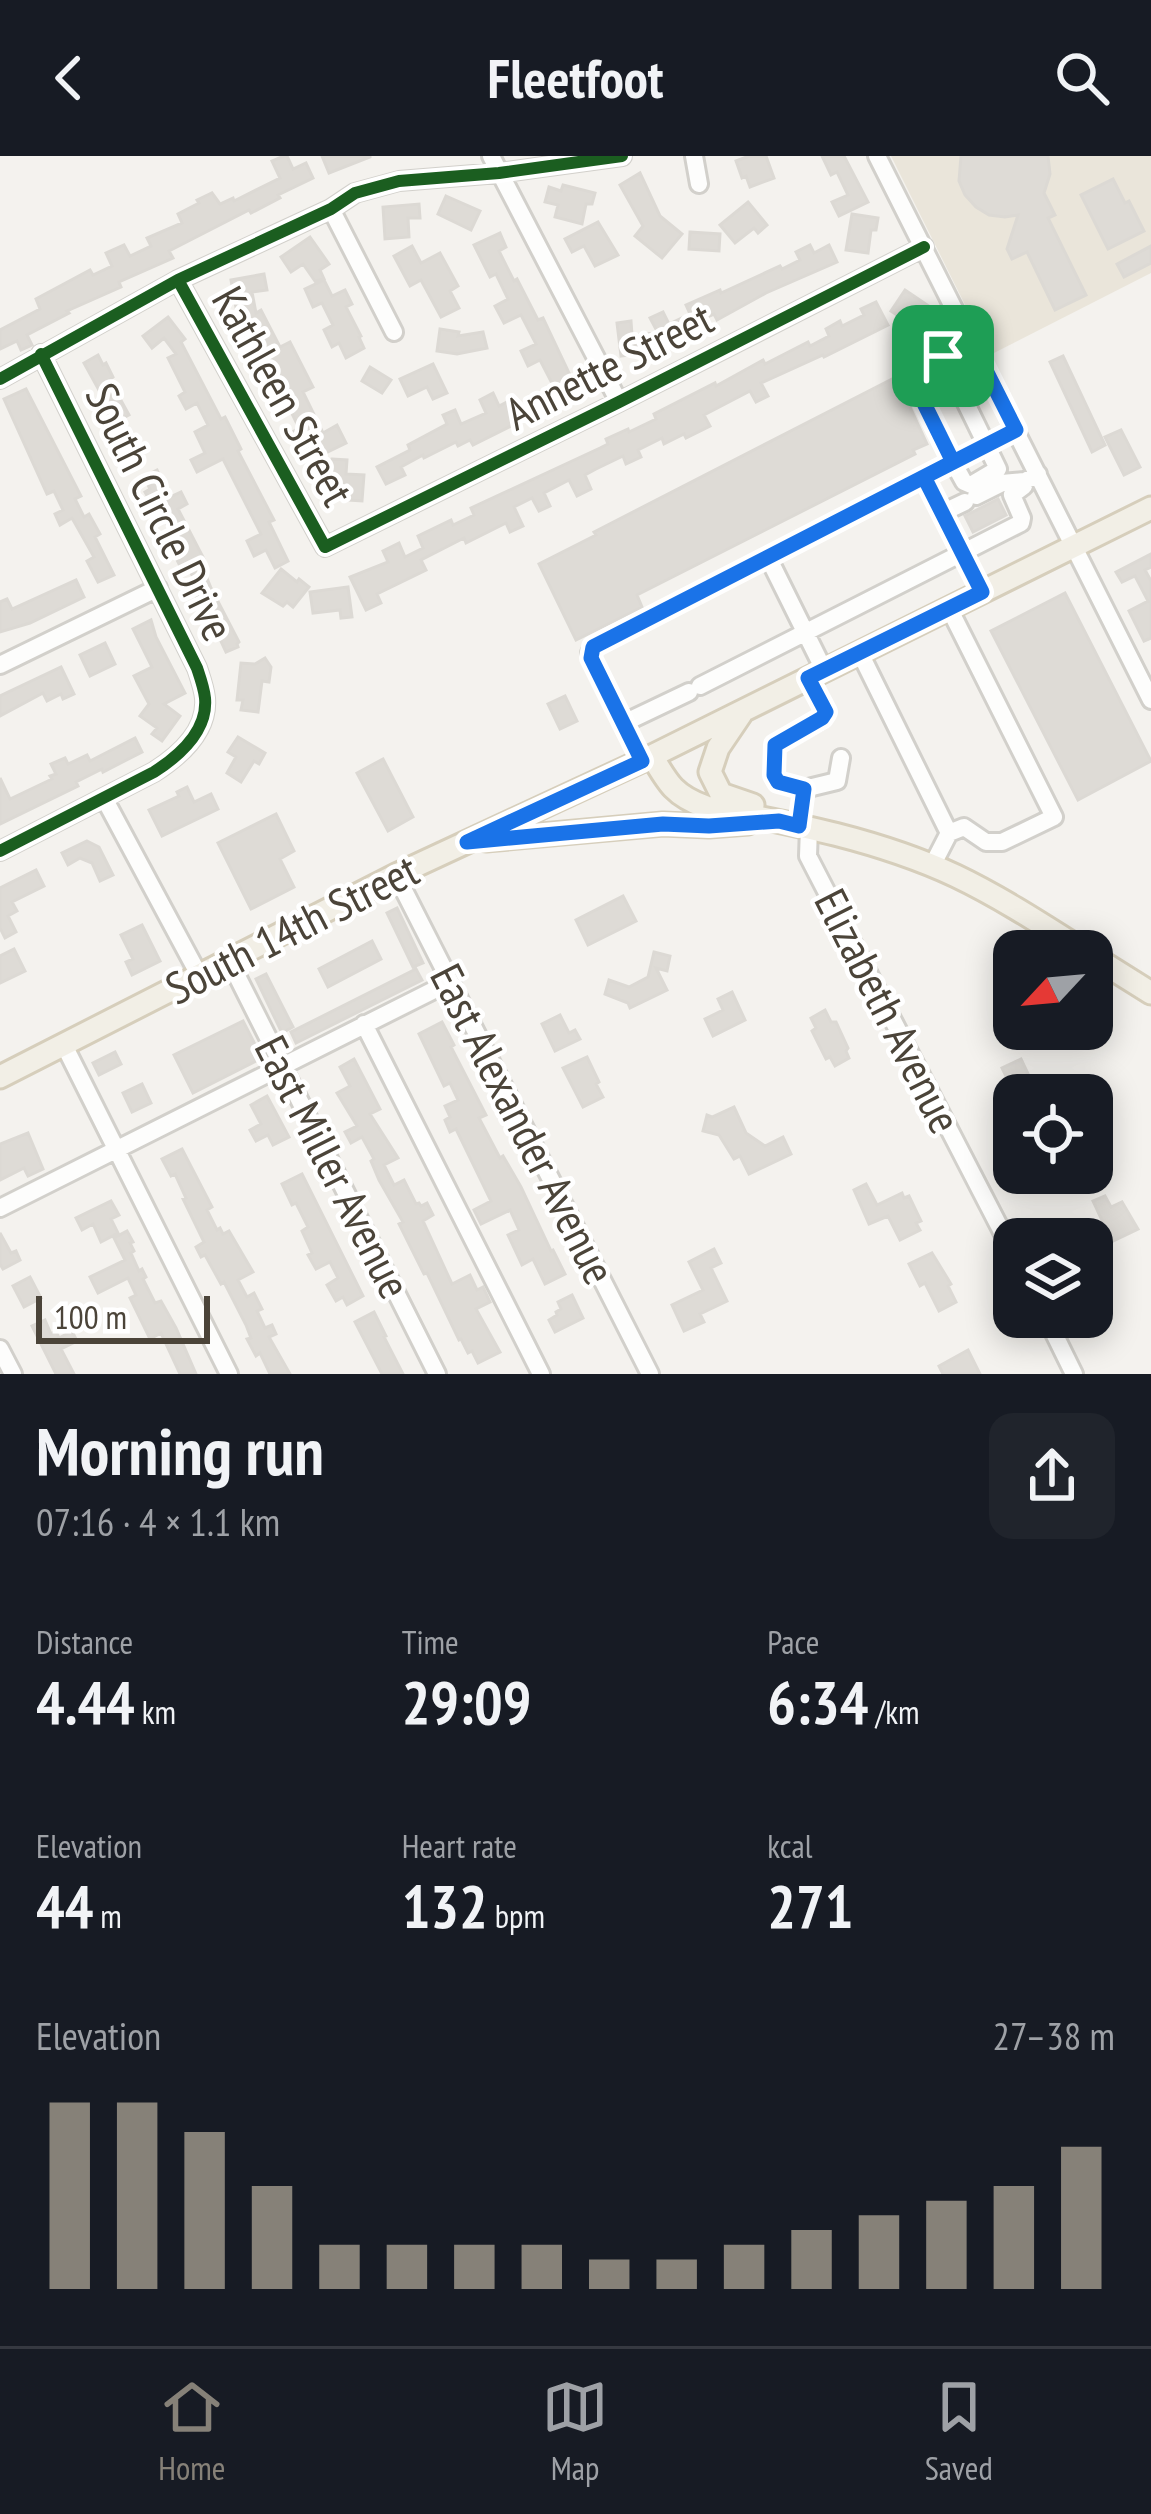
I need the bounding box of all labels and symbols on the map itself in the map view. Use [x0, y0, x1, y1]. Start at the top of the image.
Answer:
street label: Kathleen Street [200, 276, 368, 516]
street label: Annette Street [495, 288, 723, 442]
pin [892, 305, 994, 407]
street label: South Circle Drive [74, 373, 248, 650]
street label: South 14th Street [156, 839, 428, 1016]
street label: Elizabeth Avenue [803, 879, 975, 1142]
north arrow [993, 930, 1113, 1050]
street label: East Alexander Avenue [418, 954, 630, 1293]
street label: East Miller Avenue [243, 1026, 425, 1308]
scale bar [36, 1290, 210, 1343]

